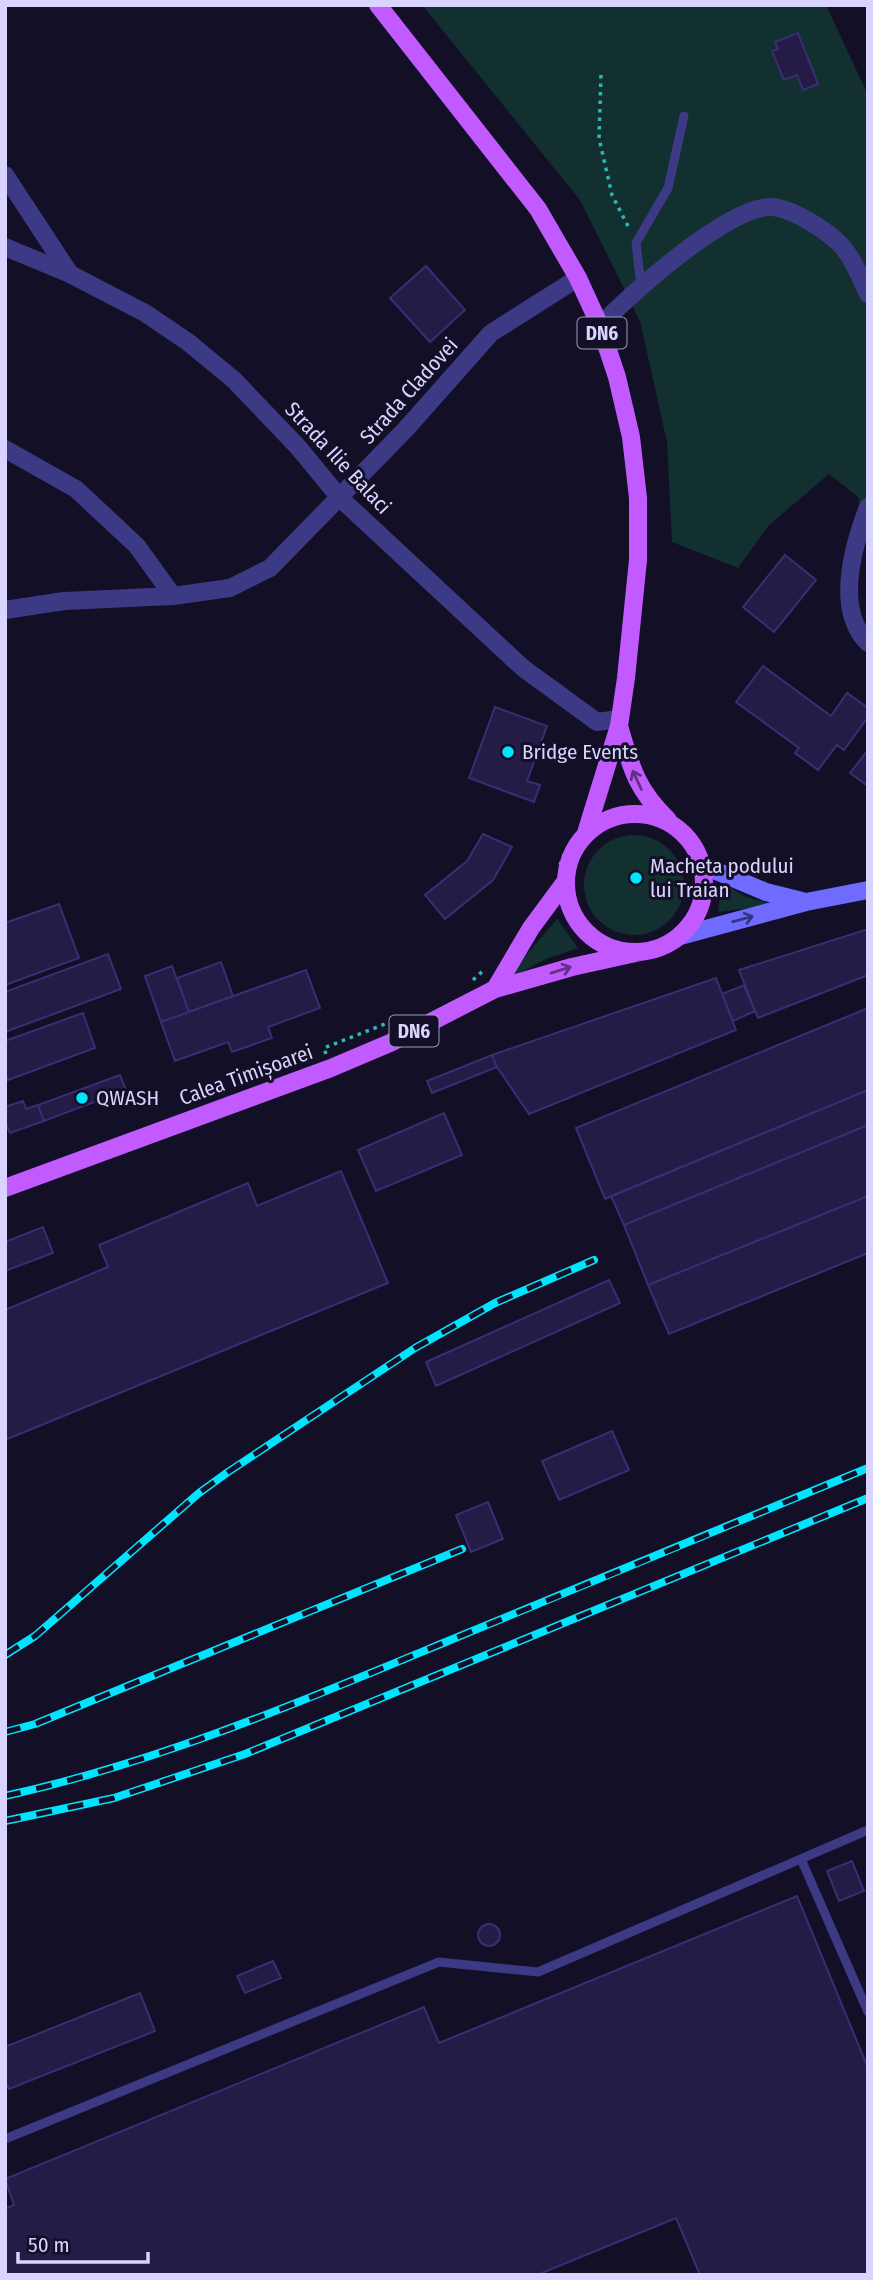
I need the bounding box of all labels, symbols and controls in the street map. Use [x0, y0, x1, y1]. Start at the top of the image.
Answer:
road number: DN6 [578, 318, 626, 348]
street label: Strada Cladovei [354, 332, 464, 450]
street label: Strada Ilie Balaci [279, 396, 397, 520]
place label: Bridge Events [522, 739, 638, 765]
marker: Bridge Events [500, 744, 516, 760]
one-way arrow [629, 769, 642, 790]
place label: Macheta podului lui Traian [650, 853, 794, 903]
marker: Macheta podului lui Traian [628, 870, 644, 886]
one-way arrow [732, 911, 754, 924]
one-way arrow [550, 963, 572, 976]
road number: DN6 [390, 1015, 438, 1046]
street label: Calea Timișoarei [176, 1039, 316, 1111]
place label: QWASH [96, 1085, 159, 1111]
marker: QWASH [74, 1090, 90, 1106]
scale bar [18, 2220, 147, 2264]
text: 50 m [28, 2232, 70, 2258]

